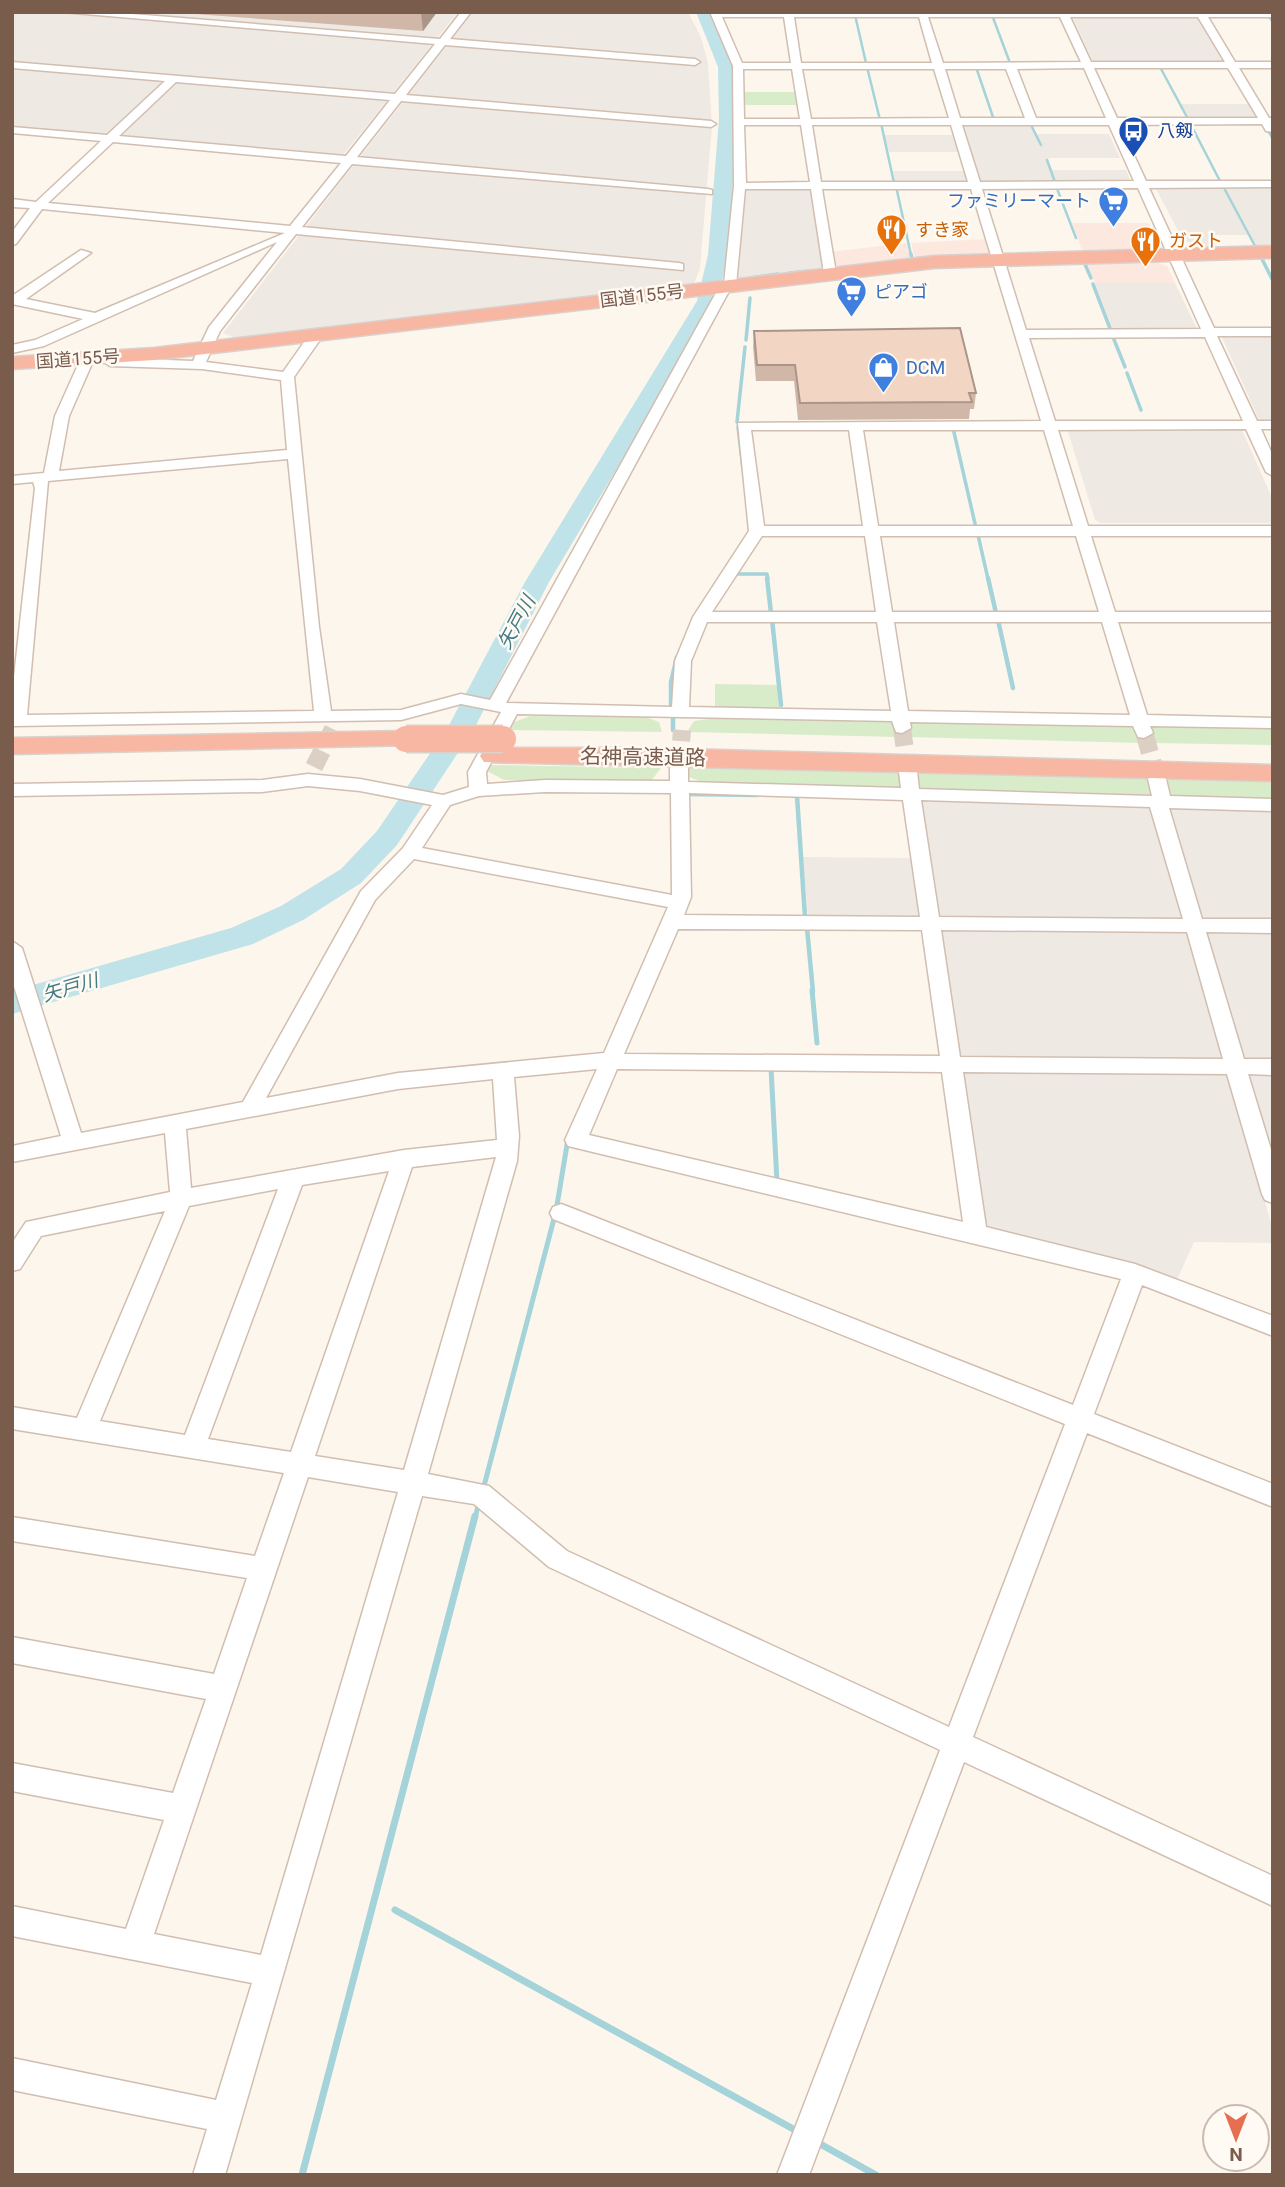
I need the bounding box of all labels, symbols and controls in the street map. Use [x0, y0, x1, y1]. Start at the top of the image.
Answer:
bus stop icon: 八剱 [1117, 114, 1151, 158]
place label: 八剱 [1157, 120, 1193, 141]
supermarket icon: ファミリーマート [1097, 184, 1131, 228]
place label: ファミリーマート [947, 190, 1091, 211]
restaurant icon: すき家 [875, 213, 909, 257]
place label: すき家 [915, 219, 969, 240]
restaurant icon: ガスト [1129, 224, 1163, 268]
place label: ガスト [1169, 230, 1223, 251]
supermarket icon: ピアゴ [834, 275, 868, 319]
street label: 国道155号 [599, 280, 685, 311]
place label: ピアゴ [874, 281, 928, 302]
street label: 国道155号 [35, 345, 121, 372]
shop icon: DCM [866, 351, 900, 395]
place label: DCM [906, 357, 945, 378]
water label: 矢戸川 [493, 590, 541, 653]
street label: 名神高速道路 [580, 744, 706, 770]
water label: 矢戸川 [40, 968, 103, 1006]
north arrow [1201, 2103, 1271, 2173]
text: N [1229, 2143, 1243, 2166]

